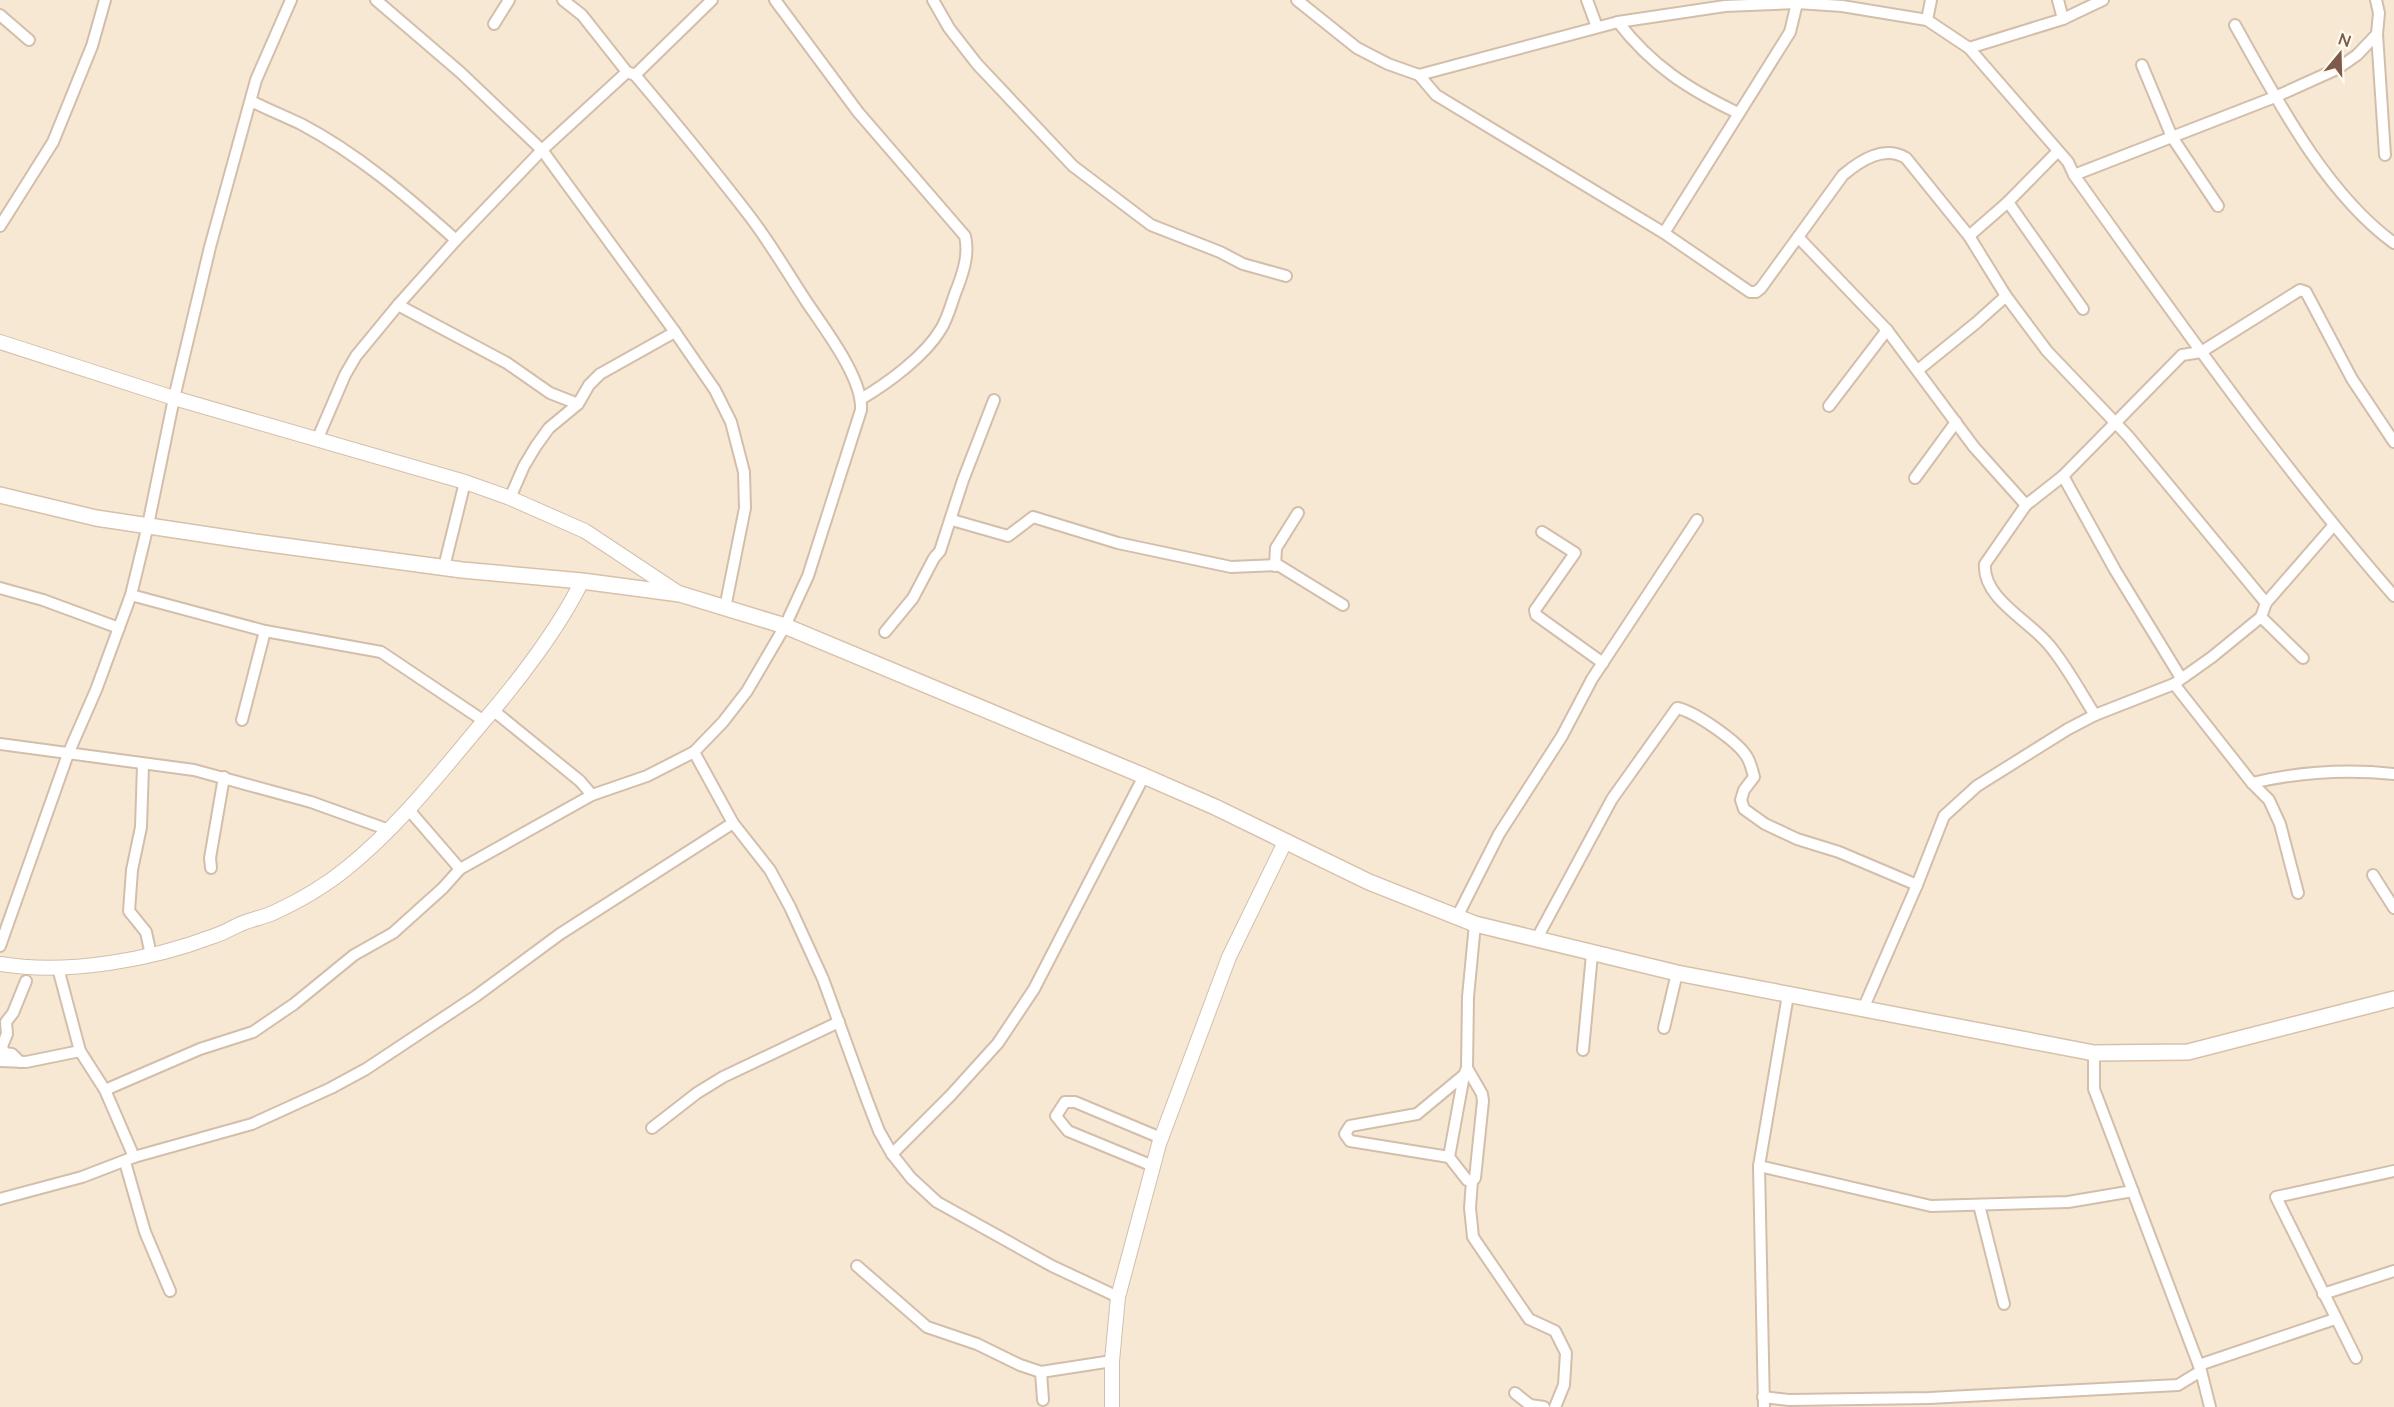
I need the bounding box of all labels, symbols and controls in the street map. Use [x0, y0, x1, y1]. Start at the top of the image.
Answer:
north arrow [2310, 24, 2370, 84]
text: N [2336, 28, 2354, 50]

